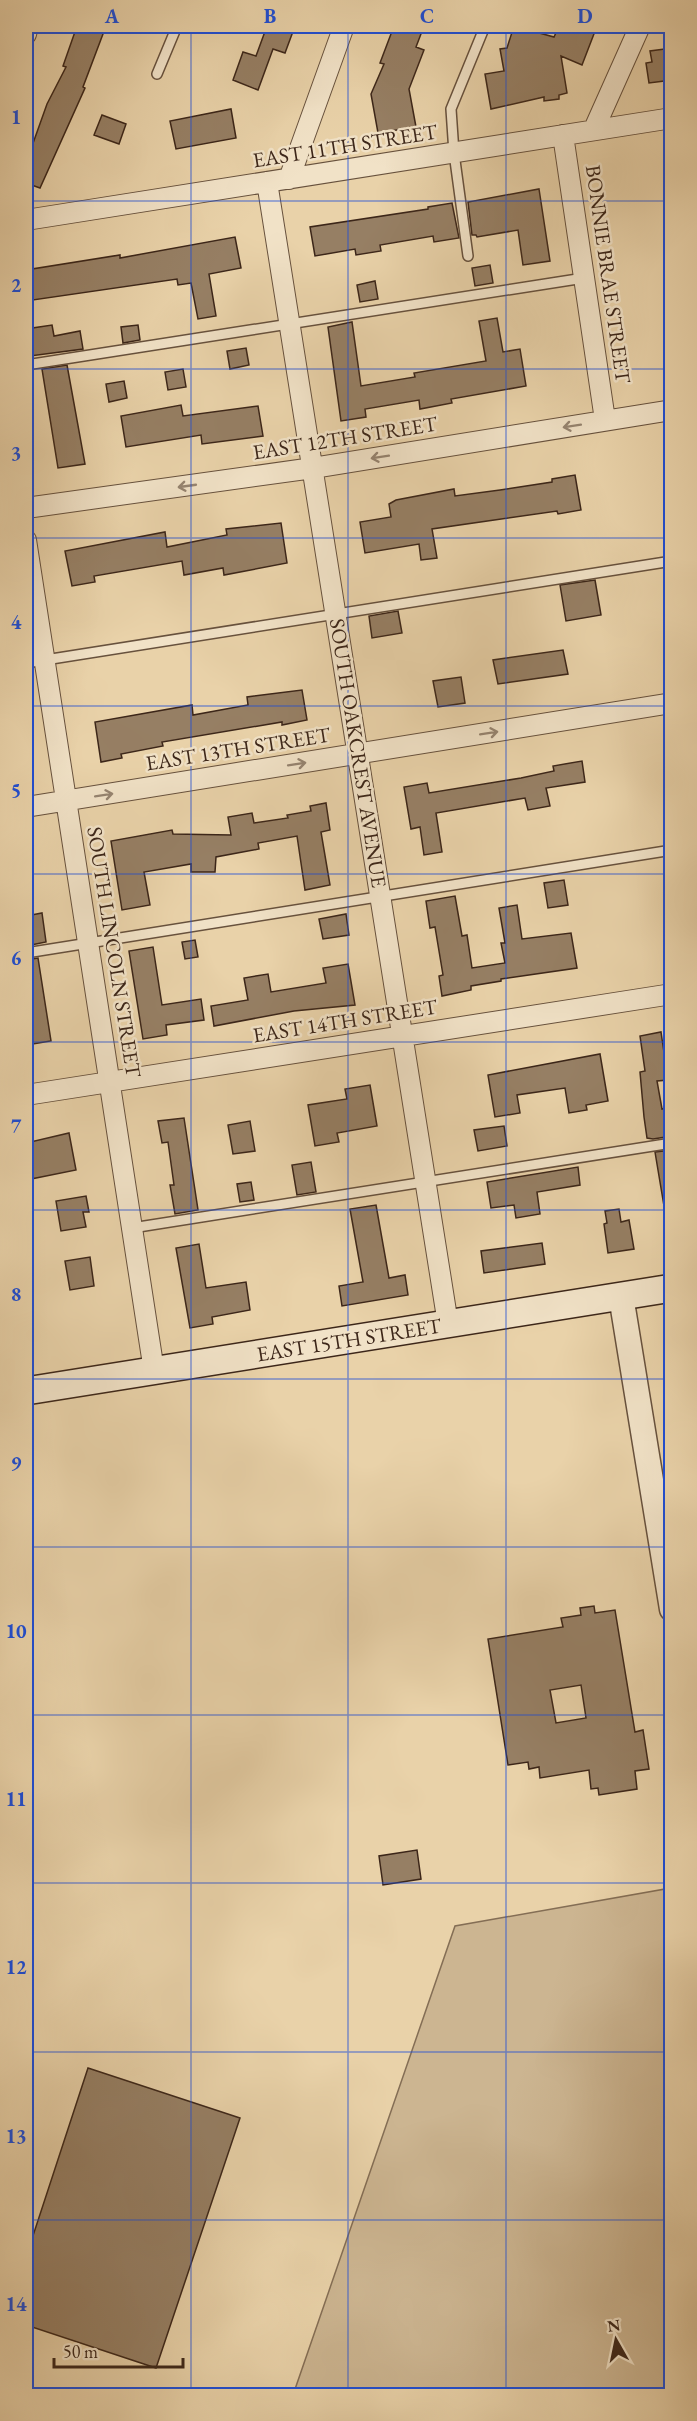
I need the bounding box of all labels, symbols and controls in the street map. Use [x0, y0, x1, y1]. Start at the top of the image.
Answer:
text: A [104, 3, 120, 29]
text: B [264, 3, 276, 29]
text: C [420, 3, 434, 29]
text: D [577, 3, 593, 29]
text: 1 [11, 104, 21, 130]
street label: EAST 11TH STREET [251, 117, 440, 173]
street label: BONNIE BRAE STREET [580, 163, 637, 386]
text: 2 [11, 272, 22, 298]
street label: EAST 12TH STREET [251, 409, 440, 465]
one-way arrow [563, 421, 583, 432]
text: 3 [11, 440, 21, 466]
one-way arrow [370, 452, 390, 463]
one-way arrow [178, 480, 197, 491]
text: 4 [11, 609, 22, 635]
street label: SOUTH OAKCREST AVENUE [324, 616, 393, 890]
street label: EAST 13TH STREET [144, 720, 333, 776]
one-way arrow [479, 727, 498, 738]
one-way arrow [286, 758, 306, 769]
text: 5 [11, 777, 21, 803]
one-way arrow [94, 789, 113, 800]
street label: SOUTH LINCOLN STREET [81, 825, 148, 1080]
text: 6 [11, 945, 22, 971]
street label: EAST 14TH STREET [251, 992, 440, 1048]
text: 7 [11, 1113, 22, 1139]
text: 8 [11, 1281, 21, 1307]
street label: EAST 15TH STREET [255, 1311, 444, 1367]
text: 9 [11, 1450, 22, 1476]
text: 10 [5, 1618, 27, 1644]
text: 11 [5, 1786, 27, 1812]
text: 12 [5, 1954, 27, 1980]
text: 13 [5, 2123, 27, 2149]
text: 14 [5, 2291, 27, 2317]
north arrow [586, 2310, 646, 2370]
text: N [606, 2314, 622, 2337]
scale bar [54, 2331, 183, 2369]
text: 50 m [63, 2340, 98, 2363]

